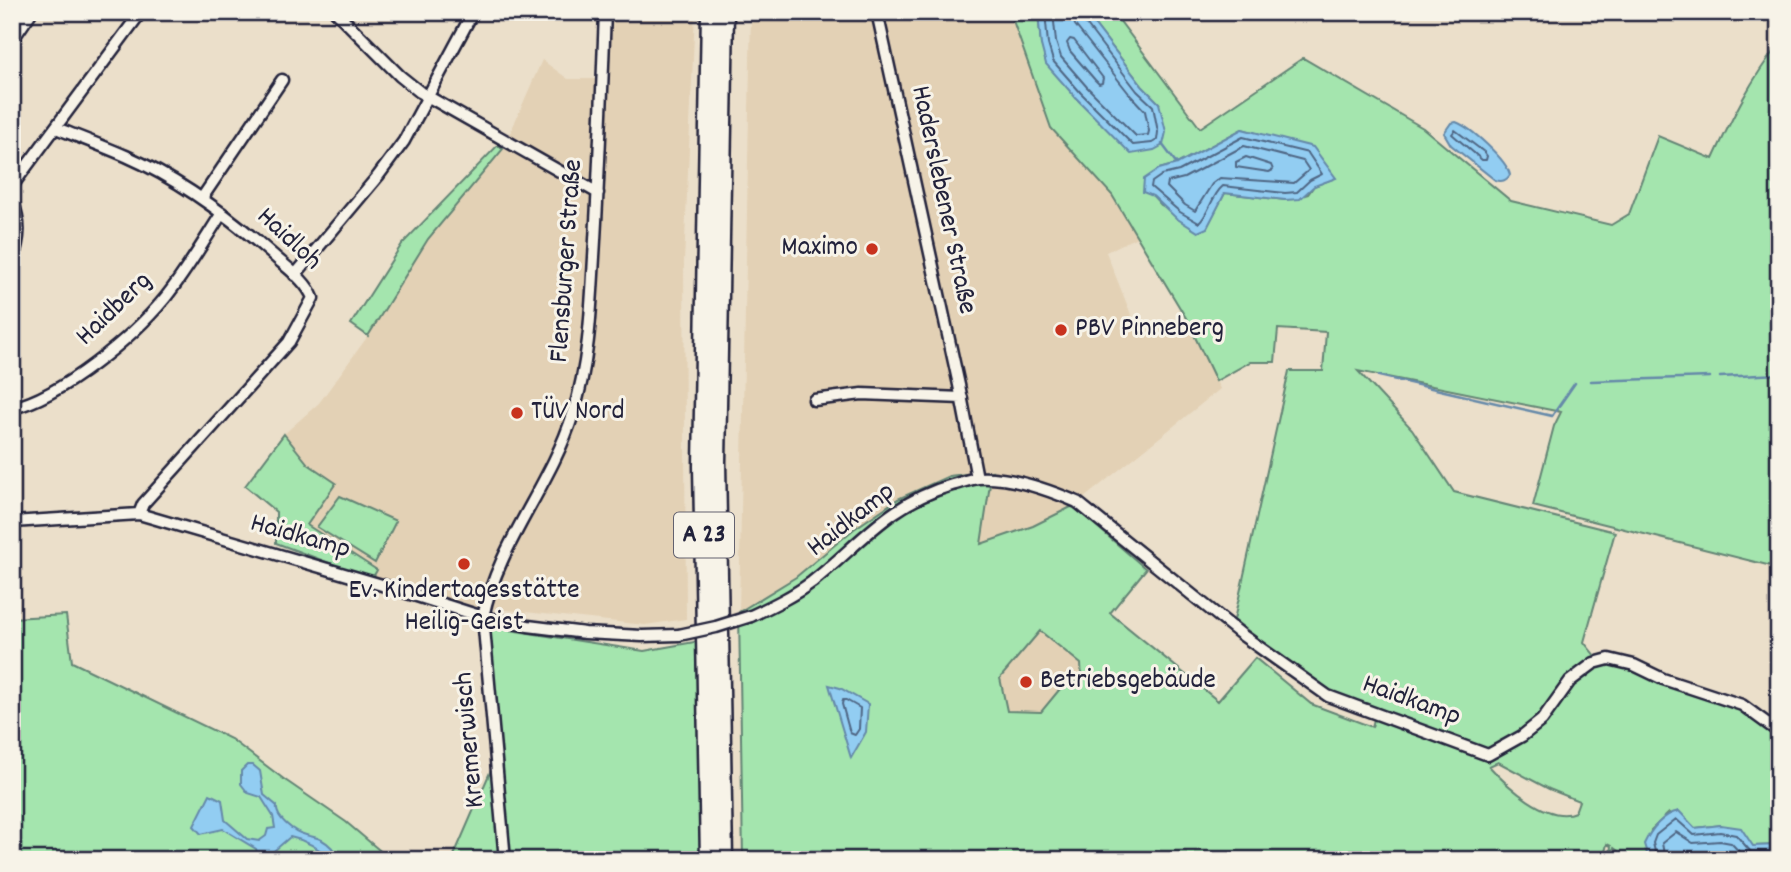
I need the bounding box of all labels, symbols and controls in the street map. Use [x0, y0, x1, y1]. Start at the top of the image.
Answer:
street label: Haderslebener Straße [898, 82, 986, 318]
street label: Flensburger Straße [541, 158, 595, 364]
street label: Haidloh [246, 199, 330, 281]
place label: Maximo [781, 229, 858, 269]
marker: Maximo [864, 241, 880, 257]
street label: Haidberg [68, 263, 162, 357]
place label: PBV Pinneberg [1075, 310, 1224, 350]
marker: PBV Pinneberg [1053, 322, 1069, 338]
place label: TÜV Nord [531, 393, 625, 433]
marker: TÜV Nord [509, 405, 525, 421]
street label: Haidkamp [799, 474, 905, 568]
street label: Haidkamp [245, 505, 355, 571]
road number: A 23 [674, 512, 734, 558]
marker: Ev. Kindertagesstätte Heilig-Geist [456, 556, 472, 572]
place label: Ev. Kindertagesstätte Heilig-Geist [348, 572, 580, 644]
place label: Betriebsgebäude [1040, 662, 1216, 702]
street label: Haidkamp [1356, 666, 1466, 738]
street label: Kremerwisch [445, 670, 497, 810]
marker: Betriebsgebäude [1018, 674, 1034, 690]

